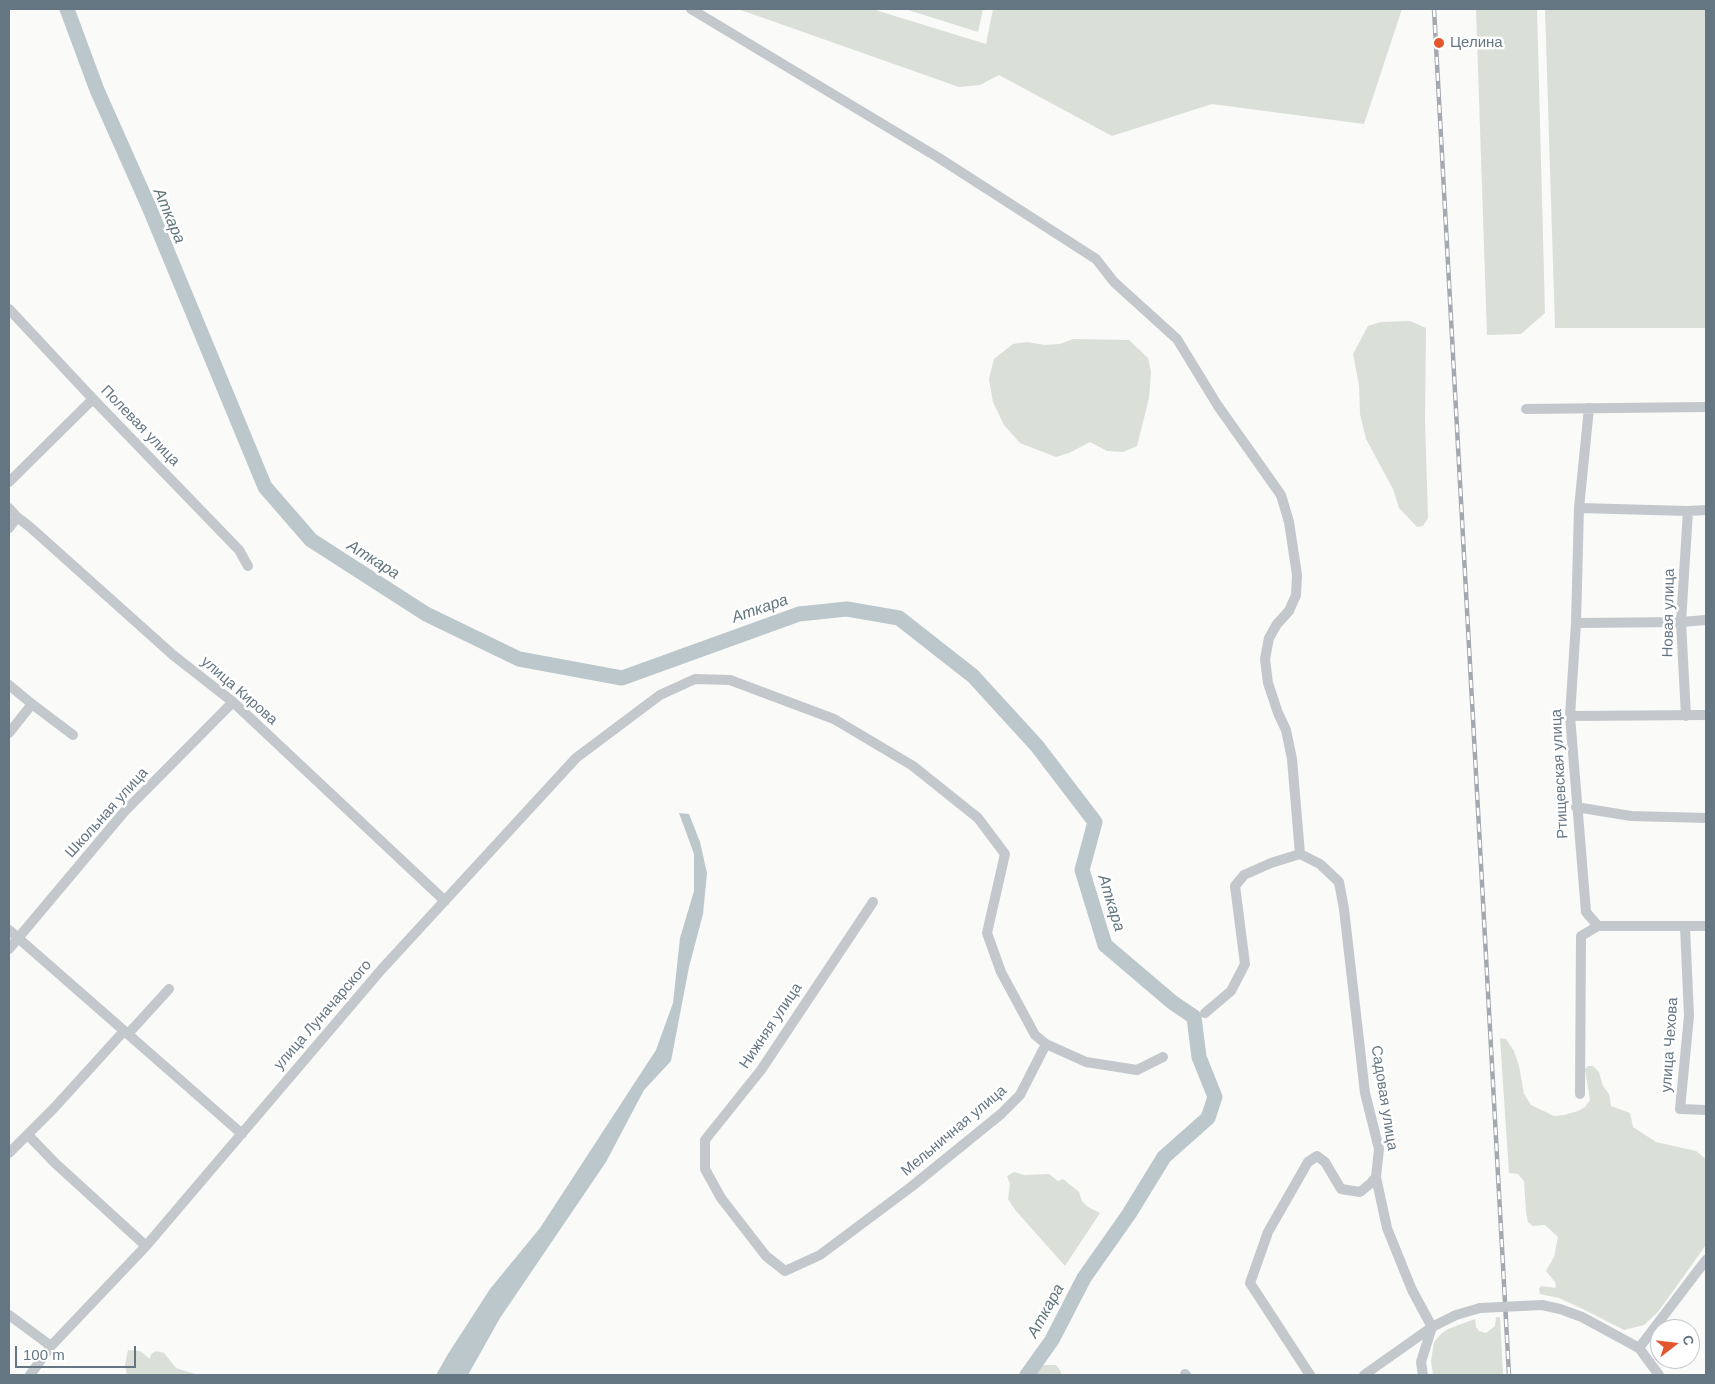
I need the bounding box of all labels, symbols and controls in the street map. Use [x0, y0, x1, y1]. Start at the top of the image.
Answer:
place label: Целина [1450, 34, 1503, 52]
marker: Целина [1432, 36, 1446, 50]
water label: Аткара [149, 185, 189, 247]
street label: Полевая улица [97, 382, 183, 470]
water label: Аткара [343, 536, 403, 584]
street label: Новая улица [1659, 568, 1679, 658]
water label: Аткара [729, 590, 791, 628]
street label: улица Кирова [197, 653, 281, 729]
street label: Ртищевская улица [1548, 709, 1572, 839]
street label: Школьная улица [62, 764, 152, 862]
water label: Аткара [1093, 872, 1129, 934]
street label: улица Луначарского [270, 956, 376, 1074]
street label: Нижняя улица [736, 980, 806, 1072]
street label: улица Чехова [1658, 997, 1682, 1093]
street label: Садовая улица [1367, 1044, 1401, 1152]
street label: Мельничная улица [898, 1082, 1010, 1180]
water label: Аткара [1023, 1281, 1069, 1341]
north arrow [1650, 1319, 1700, 1369]
text: С [1679, 1333, 1698, 1347]
scale bar [18, 1336, 139, 1368]
text: 100 m [23, 1346, 65, 1363]

